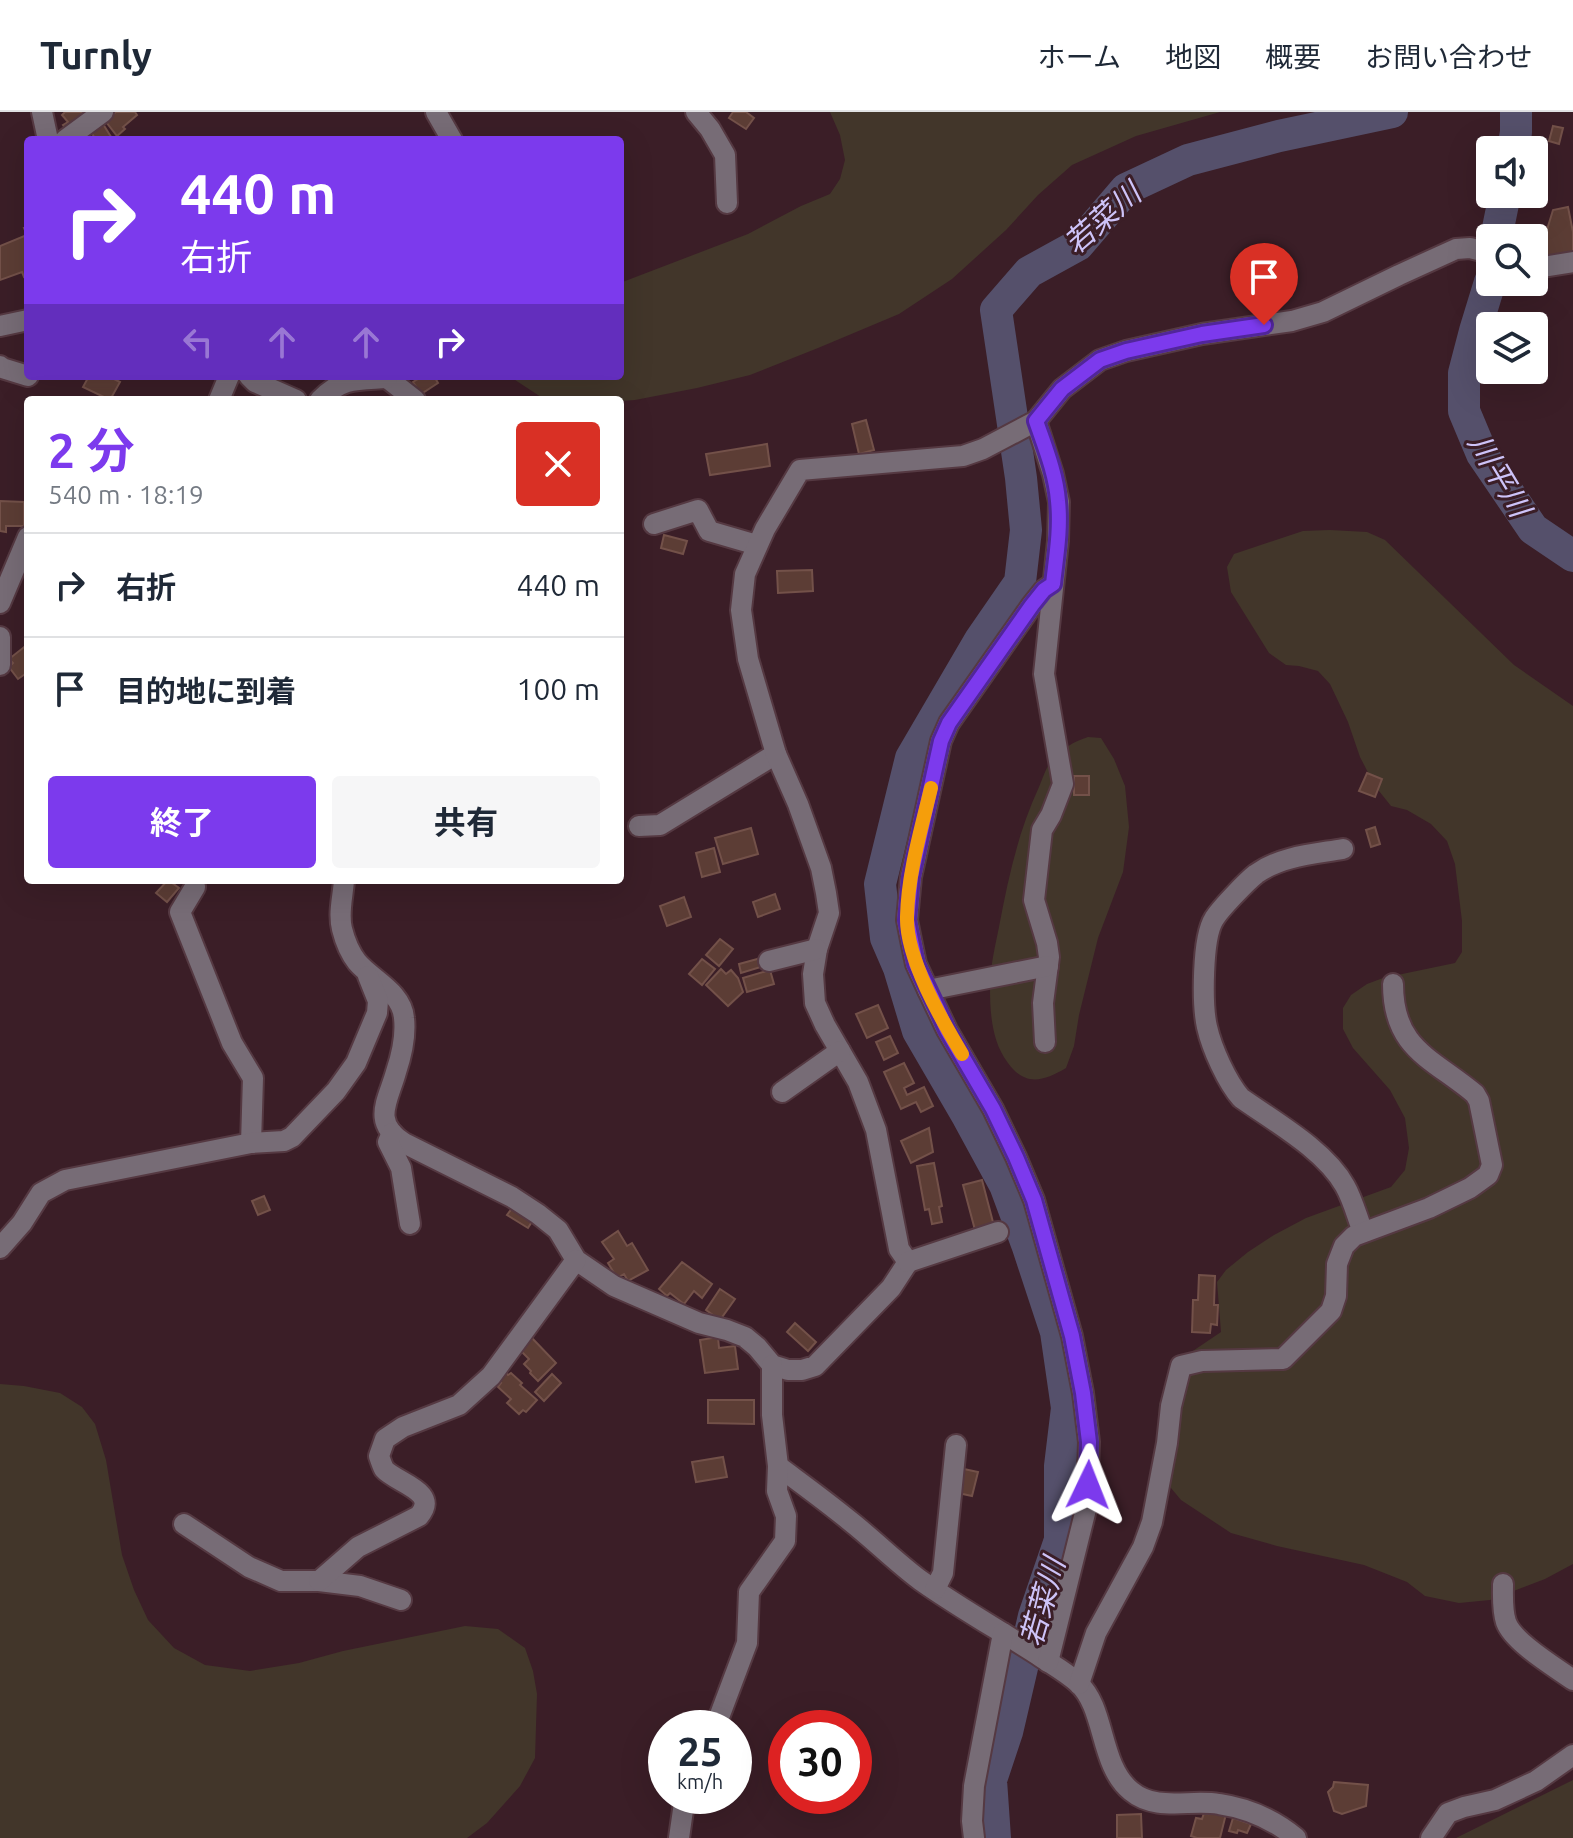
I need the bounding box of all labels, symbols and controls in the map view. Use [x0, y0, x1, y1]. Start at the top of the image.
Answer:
text: Turnly [40, 34, 152, 76]
text: ホーム [1038, 41, 1121, 72]
text: 地図 [1165, 41, 1221, 72]
text: 概要 [1265, 41, 1321, 72]
text: お問い合わせ [1365, 41, 1533, 72]
map controls [1476, 136, 1548, 384]
button: sound [1476, 136, 1548, 208]
text: 440 m [180, 162, 336, 225]
icon: right [48, 168, 152, 272]
water label: 若菜川 [1057, 174, 1149, 260]
button: search [1476, 224, 1548, 296]
text: 右折 [180, 236, 252, 277]
pin [1230, 243, 1298, 325]
icon: arrive [1242, 255, 1286, 299]
button: layers [1476, 312, 1548, 384]
icon: left [176, 320, 220, 364]
icon: ahead [260, 320, 304, 364]
icon: ahead [344, 320, 388, 364]
icon: right [428, 320, 472, 364]
button: close [516, 422, 600, 506]
text: 2 分 [48, 423, 134, 477]
water label: 川平川 [1462, 428, 1539, 525]
text: 540 m · 18:19 [48, 480, 204, 509]
icon: right [48, 563, 92, 607]
text: 440 m [516, 568, 600, 602]
text: 右折 [116, 570, 176, 604]
icon: arrive [48, 667, 92, 711]
text: 100 m [516, 672, 600, 706]
text: 目的地に到着 [116, 674, 296, 708]
button: 終了 [48, 776, 316, 868]
button: 共有 [332, 776, 600, 868]
position arrow [1046, 1443, 1130, 1527]
water label: 若菜川 [1013, 1551, 1072, 1650]
speed limit sign: 30 [768, 1710, 872, 1814]
text: 25 [677, 1729, 723, 1774]
text: km/h [677, 1770, 723, 1793]

